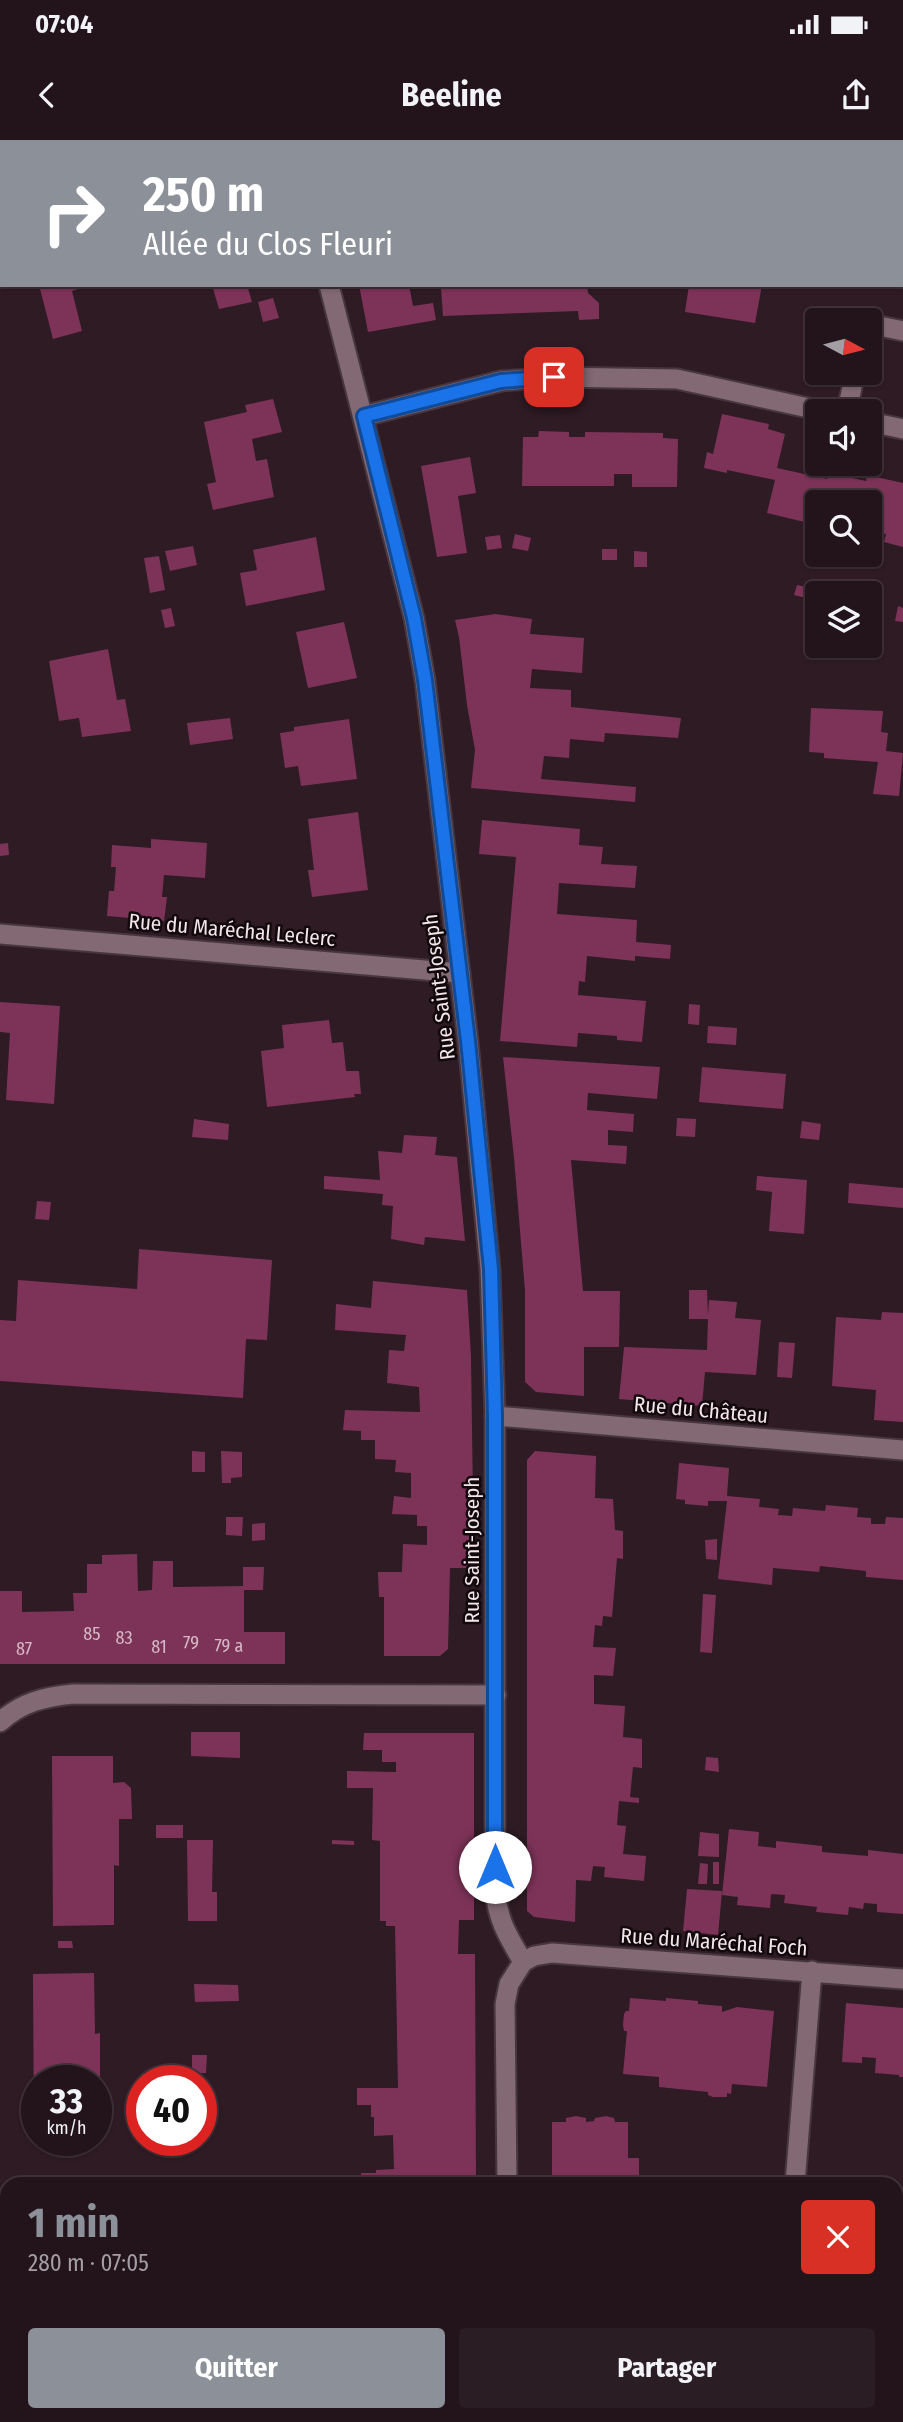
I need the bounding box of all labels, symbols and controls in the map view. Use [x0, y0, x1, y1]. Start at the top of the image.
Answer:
text: 07:04 [35, 9, 93, 40]
icon: back [28, 76, 66, 114]
text: Beeline [401, 76, 502, 114]
icon: share [837, 76, 875, 114]
text: 250 m [143, 165, 264, 224]
icon: right [28, 168, 119, 259]
text: Allée du Clos Fleuri [143, 225, 393, 263]
north arrow [805, 308, 882, 385]
map controls [805, 308, 882, 658]
pin [524, 347, 584, 407]
icon: arrive [535, 358, 573, 396]
button: sound [805, 399, 882, 476]
button: search [805, 490, 882, 567]
button: layers [805, 581, 882, 658]
street label: Rue du Maréchal Leclerc [127, 908, 337, 952]
street label: Rue Saint-Joseph [417, 913, 461, 1061]
street label: Rue du Château [633, 1391, 769, 1429]
street label: Rue Saint-Joseph [459, 1477, 485, 1623]
house number: 85 [83, 1623, 101, 1645]
house number: 83 [115, 1627, 133, 1649]
house number: 79 [183, 1632, 199, 1654]
house number: 79 a [215, 1635, 244, 1657]
house number: 81 [151, 1636, 167, 1658]
house number: 87 [16, 1638, 32, 1660]
position arrow [458, 1830, 532, 1904]
street label: Rue du Maréchal Foch [620, 1922, 808, 1962]
speed limit sign: 40 [126, 2065, 217, 2156]
text: 33 [50, 2080, 83, 2122]
text: km/h [46, 2117, 87, 2139]
text: 1 min [28, 2198, 119, 2248]
button: close [801, 2200, 875, 2274]
text: 280 m · 07:05 [28, 2249, 149, 2277]
button: Quitter [28, 2328, 445, 2408]
button: Partager [459, 2328, 875, 2408]

